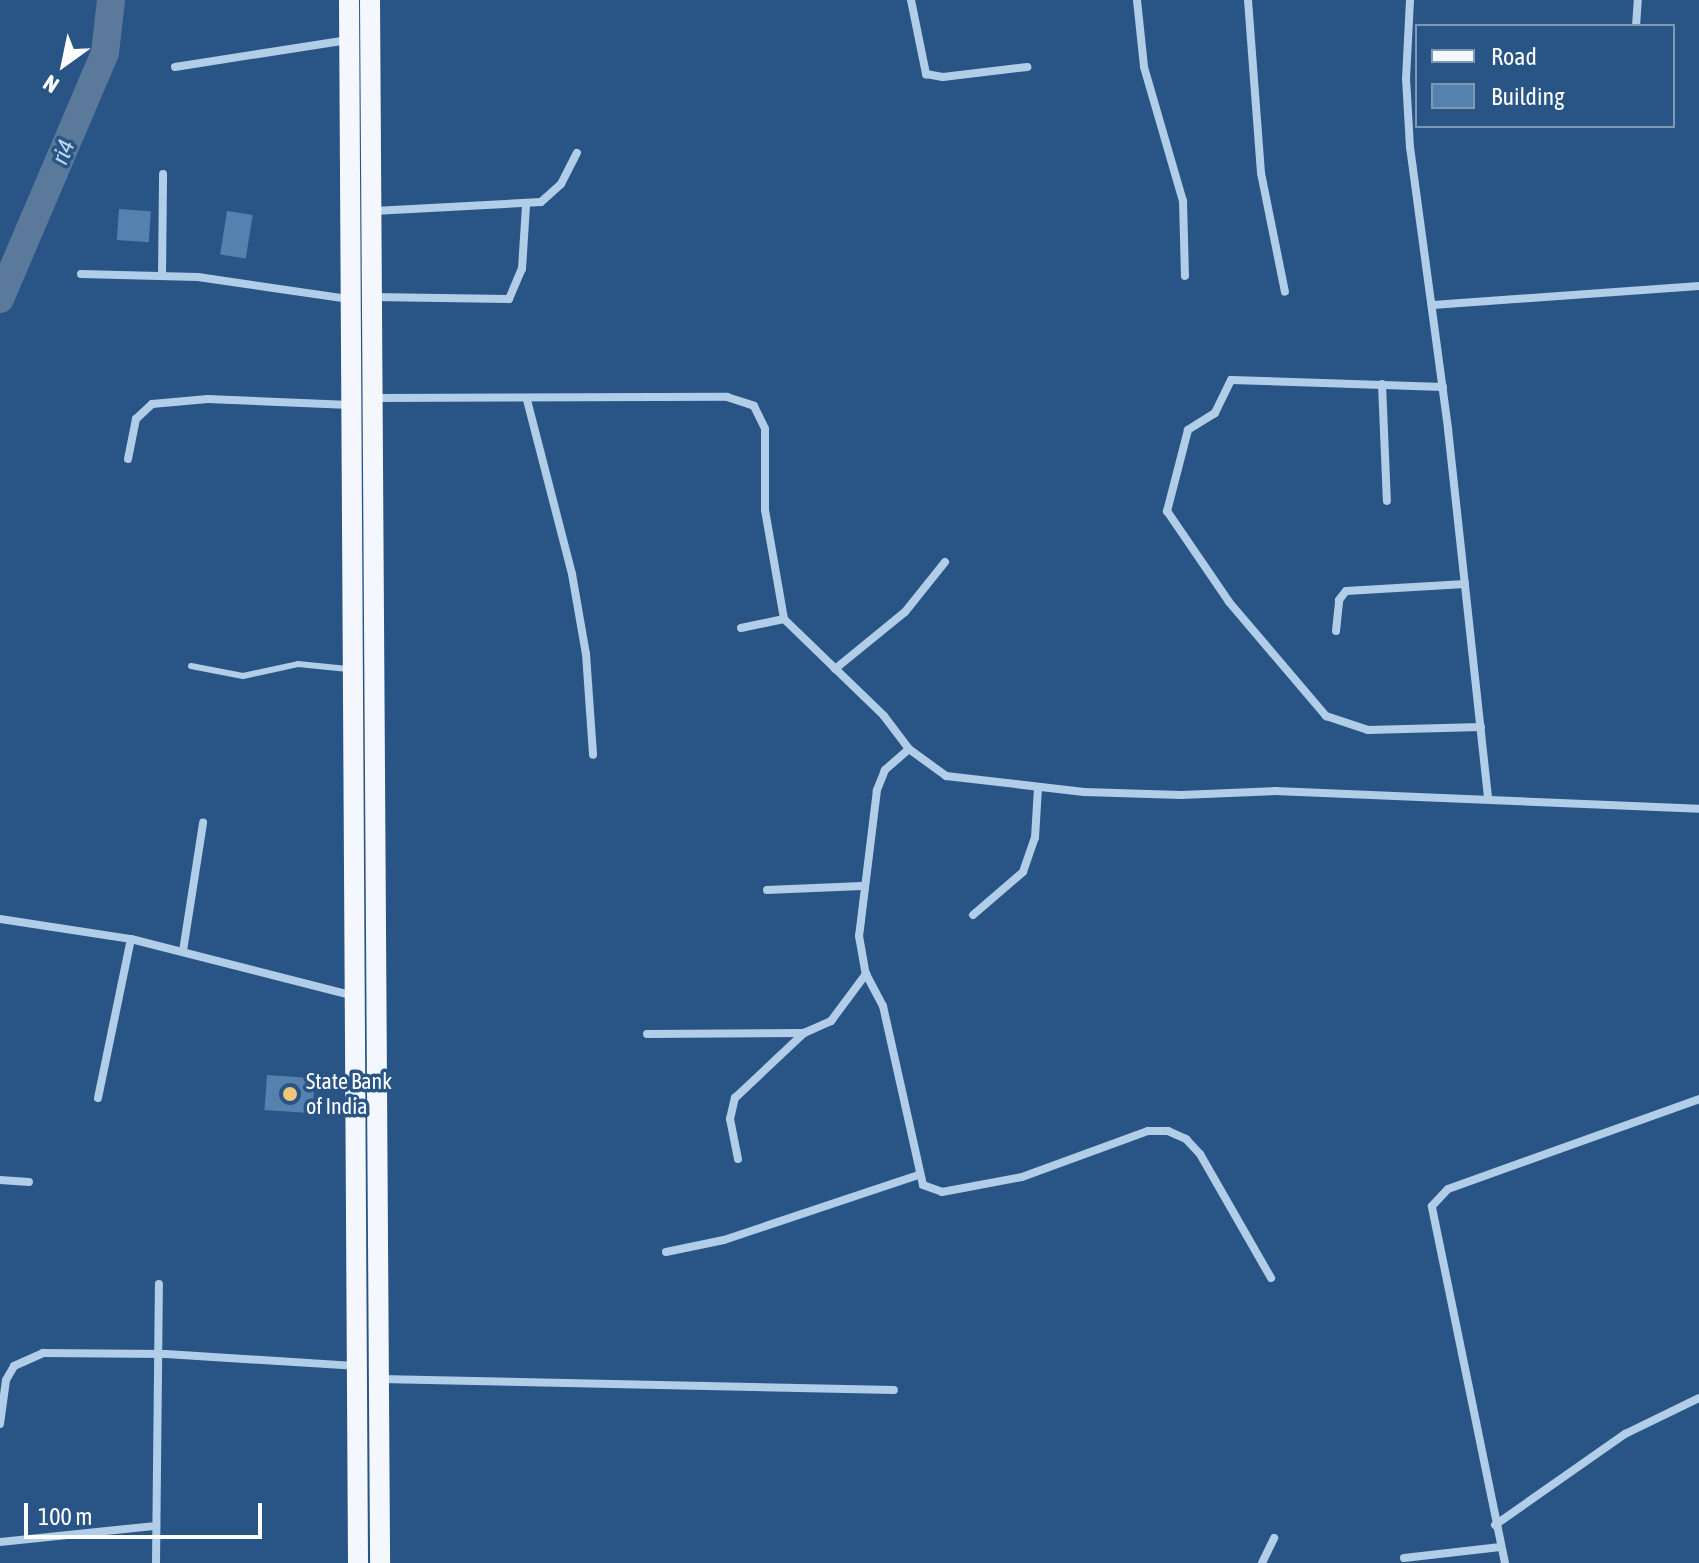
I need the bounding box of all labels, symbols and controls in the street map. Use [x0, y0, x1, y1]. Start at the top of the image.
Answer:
north arrow [24, 24, 104, 104]
legend [1415, 24, 1675, 128]
text: Road [1491, 43, 1537, 70]
text: N [38, 70, 63, 99]
text: Building [1491, 83, 1564, 110]
water label: ri4 [45, 135, 81, 169]
place label: State Bank of India [306, 1068, 392, 1120]
marker: State Bank of India [281, 1085, 299, 1103]
scale bar [28, 1487, 266, 1537]
text: 100 m [38, 1503, 92, 1530]

